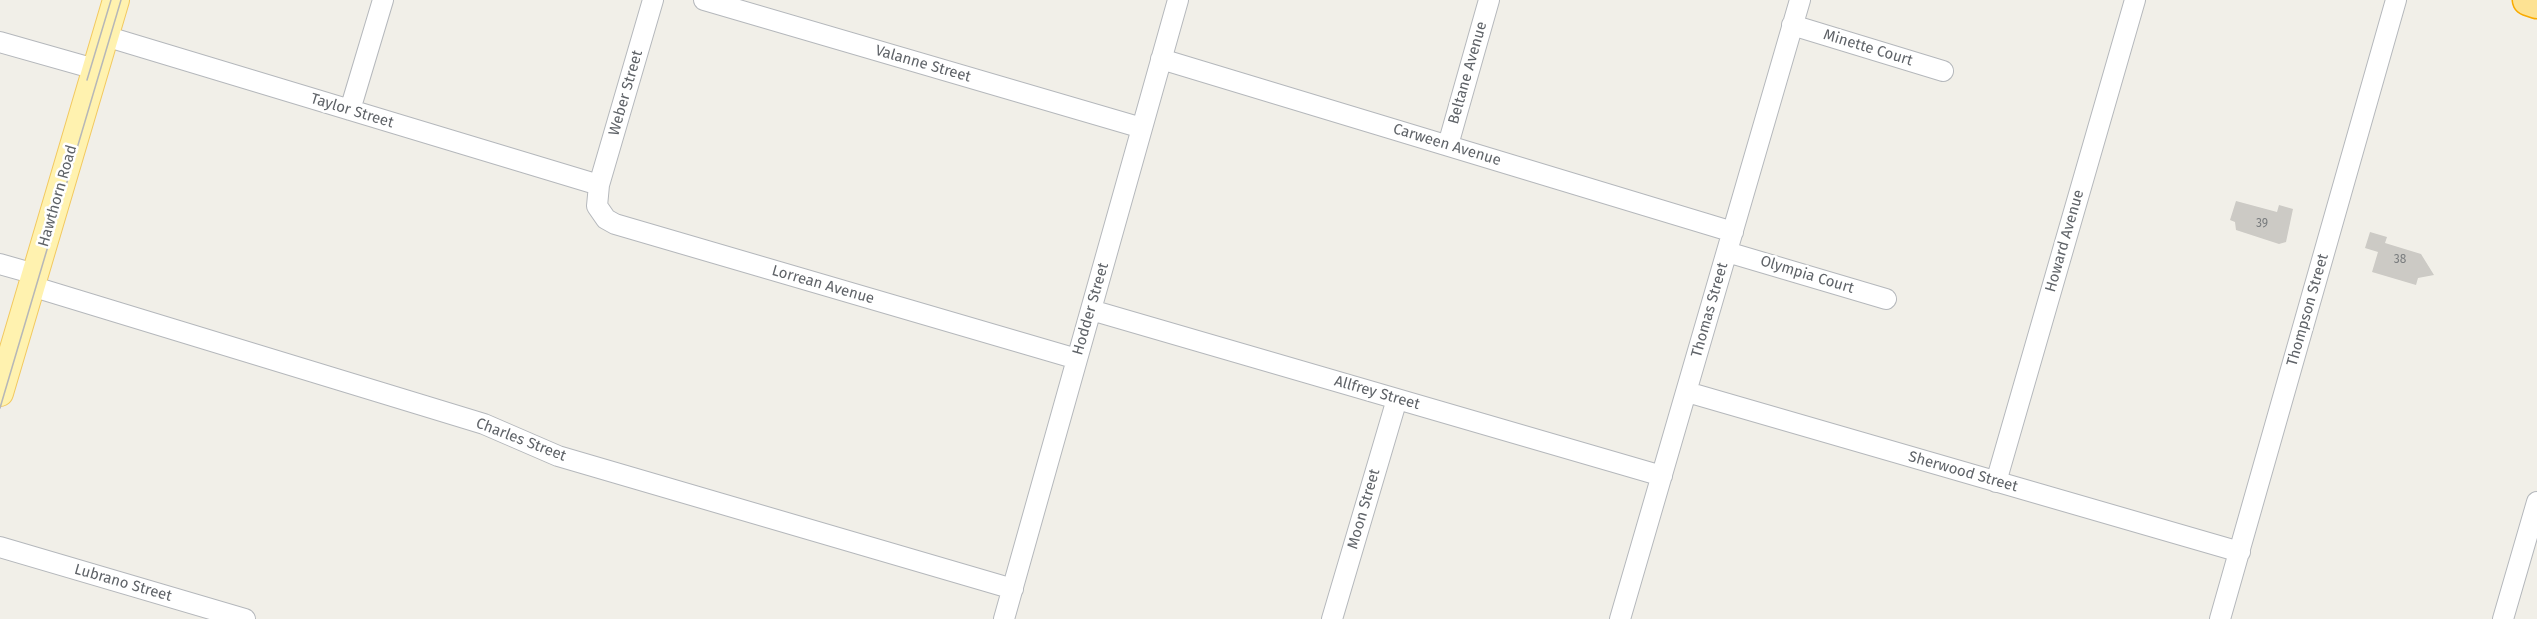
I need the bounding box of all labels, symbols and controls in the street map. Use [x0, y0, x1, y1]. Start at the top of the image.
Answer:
street label: Beltane Avenue [1445, 20, 1491, 126]
street label: Minette Court [1821, 26, 1915, 70]
street label: Valanne Street [873, 42, 973, 86]
street label: Weber Street [605, 48, 647, 138]
street label: Taylor Street [308, 90, 396, 132]
street label: Carween Avenue [1391, 120, 1503, 170]
street label: Hawthorn Road [35, 143, 81, 249]
street label: Howard Avenue [2042, 188, 2088, 294]
house number: 39 [2256, 217, 2268, 231]
street label: Olympia Court [1758, 252, 1856, 298]
street label: Thompson Street [2283, 252, 2333, 368]
house number: 38 [2394, 253, 2406, 267]
street label: Thomas Street [1688, 260, 1732, 360]
street label: Hodder Street [1069, 261, 1113, 357]
street label: Lorrean Avenue [770, 262, 876, 308]
street label: Allfrey Street [1332, 372, 1422, 414]
street label: Charles Street [473, 415, 569, 465]
street label: Sherwood Street [1906, 448, 2020, 496]
street label: Moon Street [1344, 467, 1384, 551]
street label: Lubrano Street [72, 560, 174, 606]

